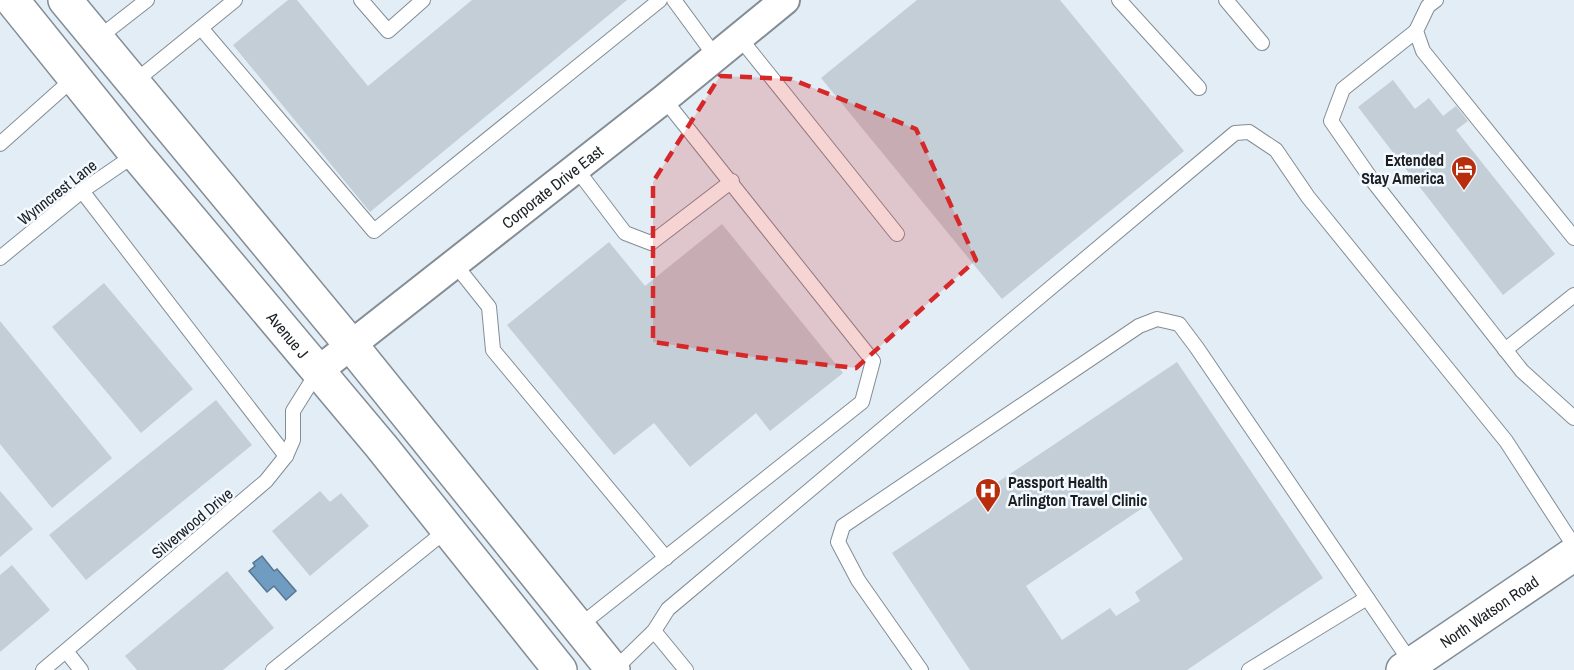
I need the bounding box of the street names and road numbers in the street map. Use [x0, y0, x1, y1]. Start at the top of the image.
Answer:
street label: Corporate Drive East [497, 140, 608, 234]
street label: Wynncrest Lane [13, 154, 101, 230]
street label: Avenue J [261, 306, 314, 363]
street label: Silverwood Drive [147, 482, 237, 564]
street label: North Watson Road [1435, 570, 1543, 653]

